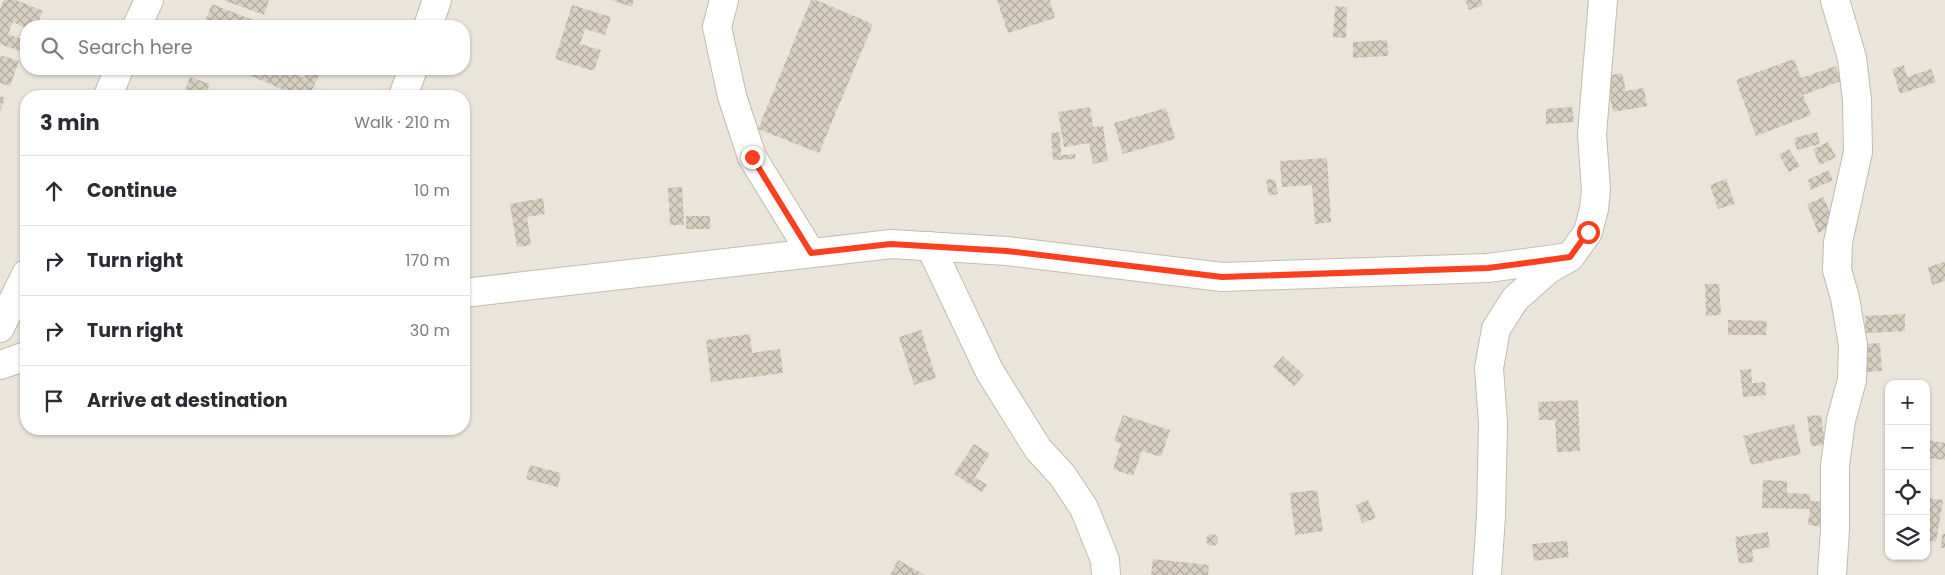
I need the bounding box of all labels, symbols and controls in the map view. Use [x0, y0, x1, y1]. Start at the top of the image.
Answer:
search box [20, 20, 470, 75]
icon: search [38, 34, 66, 62]
text: Search here [78, 34, 192, 61]
text: 3 min [40, 108, 100, 137]
text: Walk · 210 m [354, 111, 450, 134]
route end [741, 146, 764, 169]
icon: ahead [40, 177, 68, 205]
text: Continue [87, 177, 177, 204]
text: 10 m [414, 179, 450, 202]
route start [1577, 221, 1600, 244]
icon: right [40, 247, 68, 275]
text: Turn right [87, 247, 183, 274]
text: 170 m [405, 249, 450, 272]
icon: right [40, 317, 68, 345]
text: Turn right [87, 317, 183, 344]
text: 30 m [410, 319, 450, 342]
map controls [1885, 380, 1930, 560]
button: + [1885, 380, 1930, 425]
icon: arrive [40, 387, 68, 415]
text: Arrive at destination [87, 387, 288, 414]
button: − [1885, 425, 1930, 470]
button: locate [1885, 470, 1930, 515]
button: layers [1885, 515, 1930, 560]

